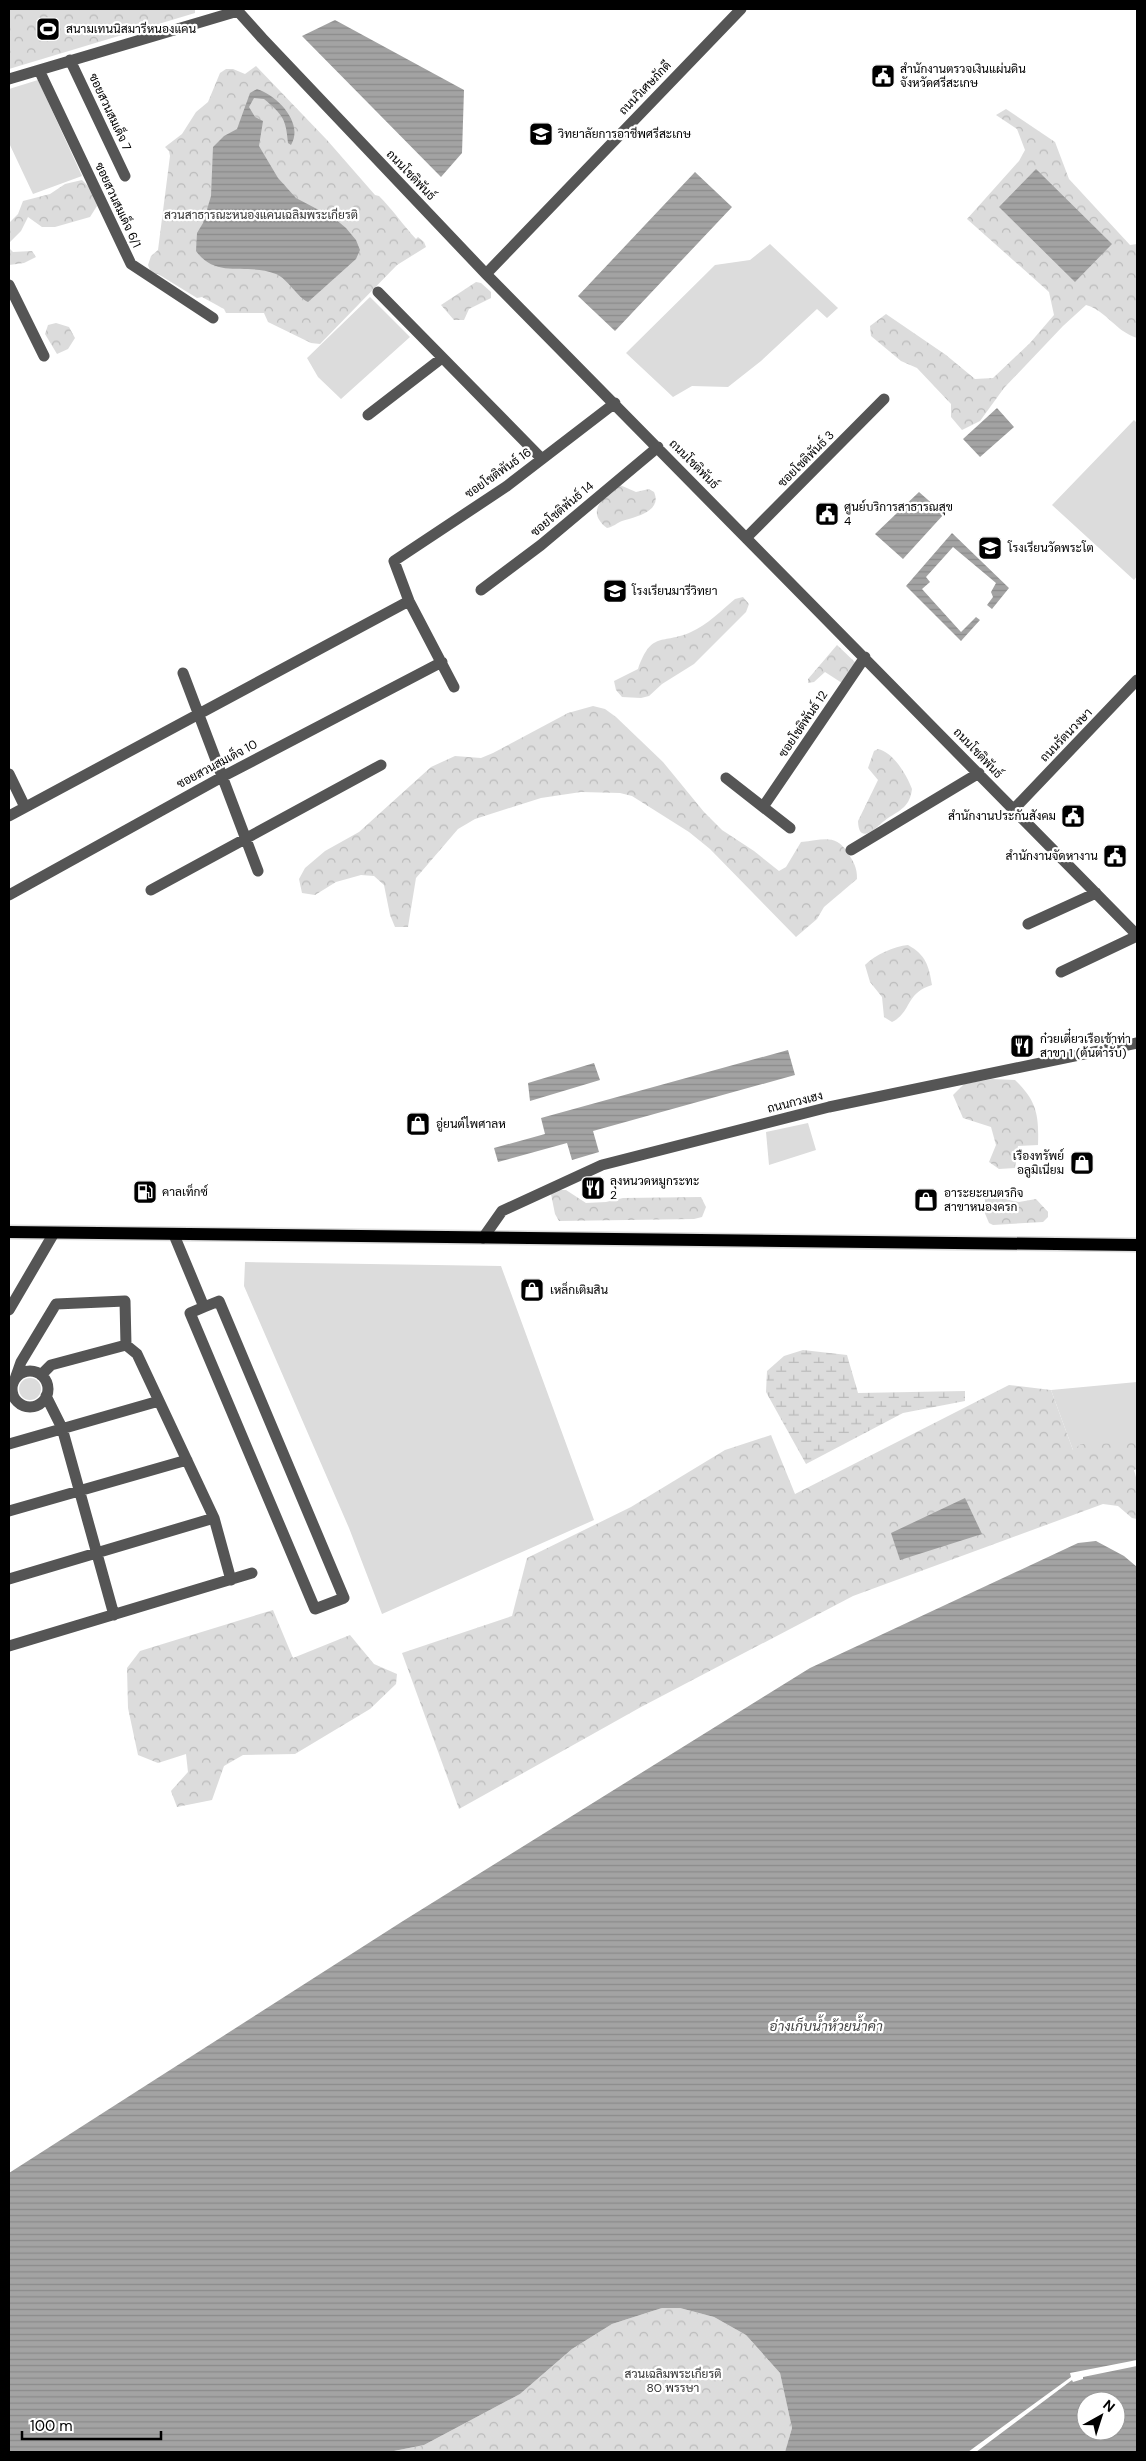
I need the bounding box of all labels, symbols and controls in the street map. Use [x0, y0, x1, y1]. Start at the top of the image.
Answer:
sports icon: สนามเทนนิสมารีหนองแคน [35, 16, 61, 42]
place label: สนามเทนนิสมารีหนองแคน [66, 21, 197, 37]
street label: ถนนวิเศษภักดี [615, 58, 675, 118]
place label: สำนักงานตรวจเงินแผ่นดิน จังหวัดศรีสะเกษ [900, 61, 1026, 91]
public building icon: สำนักงานตรวจเงินแผ่นดิน จังหวัดศรีสะเกษ [870, 63, 896, 89]
street label: ซอยสวนสมเด็จ 7 [85, 70, 136, 153]
school or university icon: วิทยาลัยการอาชีพศรีสะเกษ [528, 121, 554, 147]
place label: วิทยาลัยการอาชีพศรีสะเกษ [557, 126, 692, 142]
street label: ถนนโชติพันธ์ [383, 146, 439, 204]
street label: ซอยสวนสมเด็จ 6/1 [91, 159, 146, 250]
park label: สวนสาธารณะหนองแคนเฉลิมพระเกียรติ [164, 207, 358, 223]
street label: ซอยโชติพันธ์ 3 [774, 427, 838, 491]
street label: ถนนโชติพันธ์ [666, 436, 723, 493]
street label: ซอยโชติพันธ์ 16 [462, 444, 534, 502]
street label: ซอยโชติพันธ์ 14 [527, 478, 597, 540]
place label: ศูนย์บริการสาธารณสุข 4 [844, 499, 953, 529]
public building icon: ศูนย์บริการสาธารณสุข 4 [814, 501, 840, 527]
school or university icon: โรงเรียนวัดพระโต [977, 535, 1003, 561]
place label: โรงเรียนวัดพระโต [1007, 540, 1094, 556]
school or university icon: โรงเรียนมารีวิทยา [602, 578, 628, 604]
place label: โรงเรียนมารีวิทยา [631, 583, 718, 599]
street label: ซอยโชติพันธ์ 12 [775, 688, 831, 760]
street label: ถนนรัตนวงษา [1036, 705, 1096, 765]
street label: ถนนโชติพันธ์ [950, 724, 1006, 782]
street label: ซอยสวนสมเด็จ 10 [173, 735, 260, 792]
public building icon: สำนักงานประกันสังคม [1060, 803, 1086, 829]
place label: สำนักงานประกันสังคม [948, 808, 1056, 824]
public building icon: สำนักงานจัดหางาน [1102, 843, 1128, 869]
place label: สำนักงานจัดหางาน [1006, 848, 1098, 864]
place label: ก๋วยเตี๋ยวเรือเข้าท่า สาขา 1 (ต้นตำรับ) [1040, 1028, 1131, 1061]
restaurant icon: ก๋วยเตี๋ยวเรือเข้าท่า สาขา 1 (ต้นตำรับ) [1009, 1033, 1035, 1059]
street label: ถนนกวงเฮง [766, 1087, 824, 1117]
shop icon: อู่ยนต์ไพศาลห [405, 1111, 431, 1137]
place label: อู่ยนต์ไพศาลห [436, 1116, 506, 1132]
place label: เรืองทรัพย์ อลูมิเนียม [1013, 1148, 1064, 1178]
shop icon: เรืองทรัพย์ อลูมิเนียม [1069, 1150, 1095, 1176]
place label: ลุงหนวดหมูกระทะ 2 [610, 1173, 699, 1203]
restaurant icon: ลุงหนวดหมูกระทะ 2 [580, 1175, 606, 1201]
fuel station icon: คาลเท็กซ์ [132, 1179, 158, 1205]
place label: คาลเท็กซ์ [162, 1183, 208, 1200]
place label: อาระยะยนตรกิจ สาขาหนองครก [944, 1185, 1024, 1215]
shop icon: อาระยะยนตรกิจ สาขาหนองครก [913, 1187, 939, 1213]
shop icon: เหล็กเติมสิน [519, 1277, 545, 1303]
place label: เหล็กเติมสิน [550, 1281, 609, 1298]
water label: อ่างเก็บน้ำห้วยน้ำคำ [769, 2014, 883, 2035]
park label: สวนเฉลิมพระเกียรติ 80 พรรษา [624, 2366, 722, 2396]
north arrow [1076, 2391, 1126, 2441]
text: N [1100, 2396, 1119, 2416]
scale bar [22, 2408, 161, 2440]
text: 100 m [30, 2416, 73, 2436]

